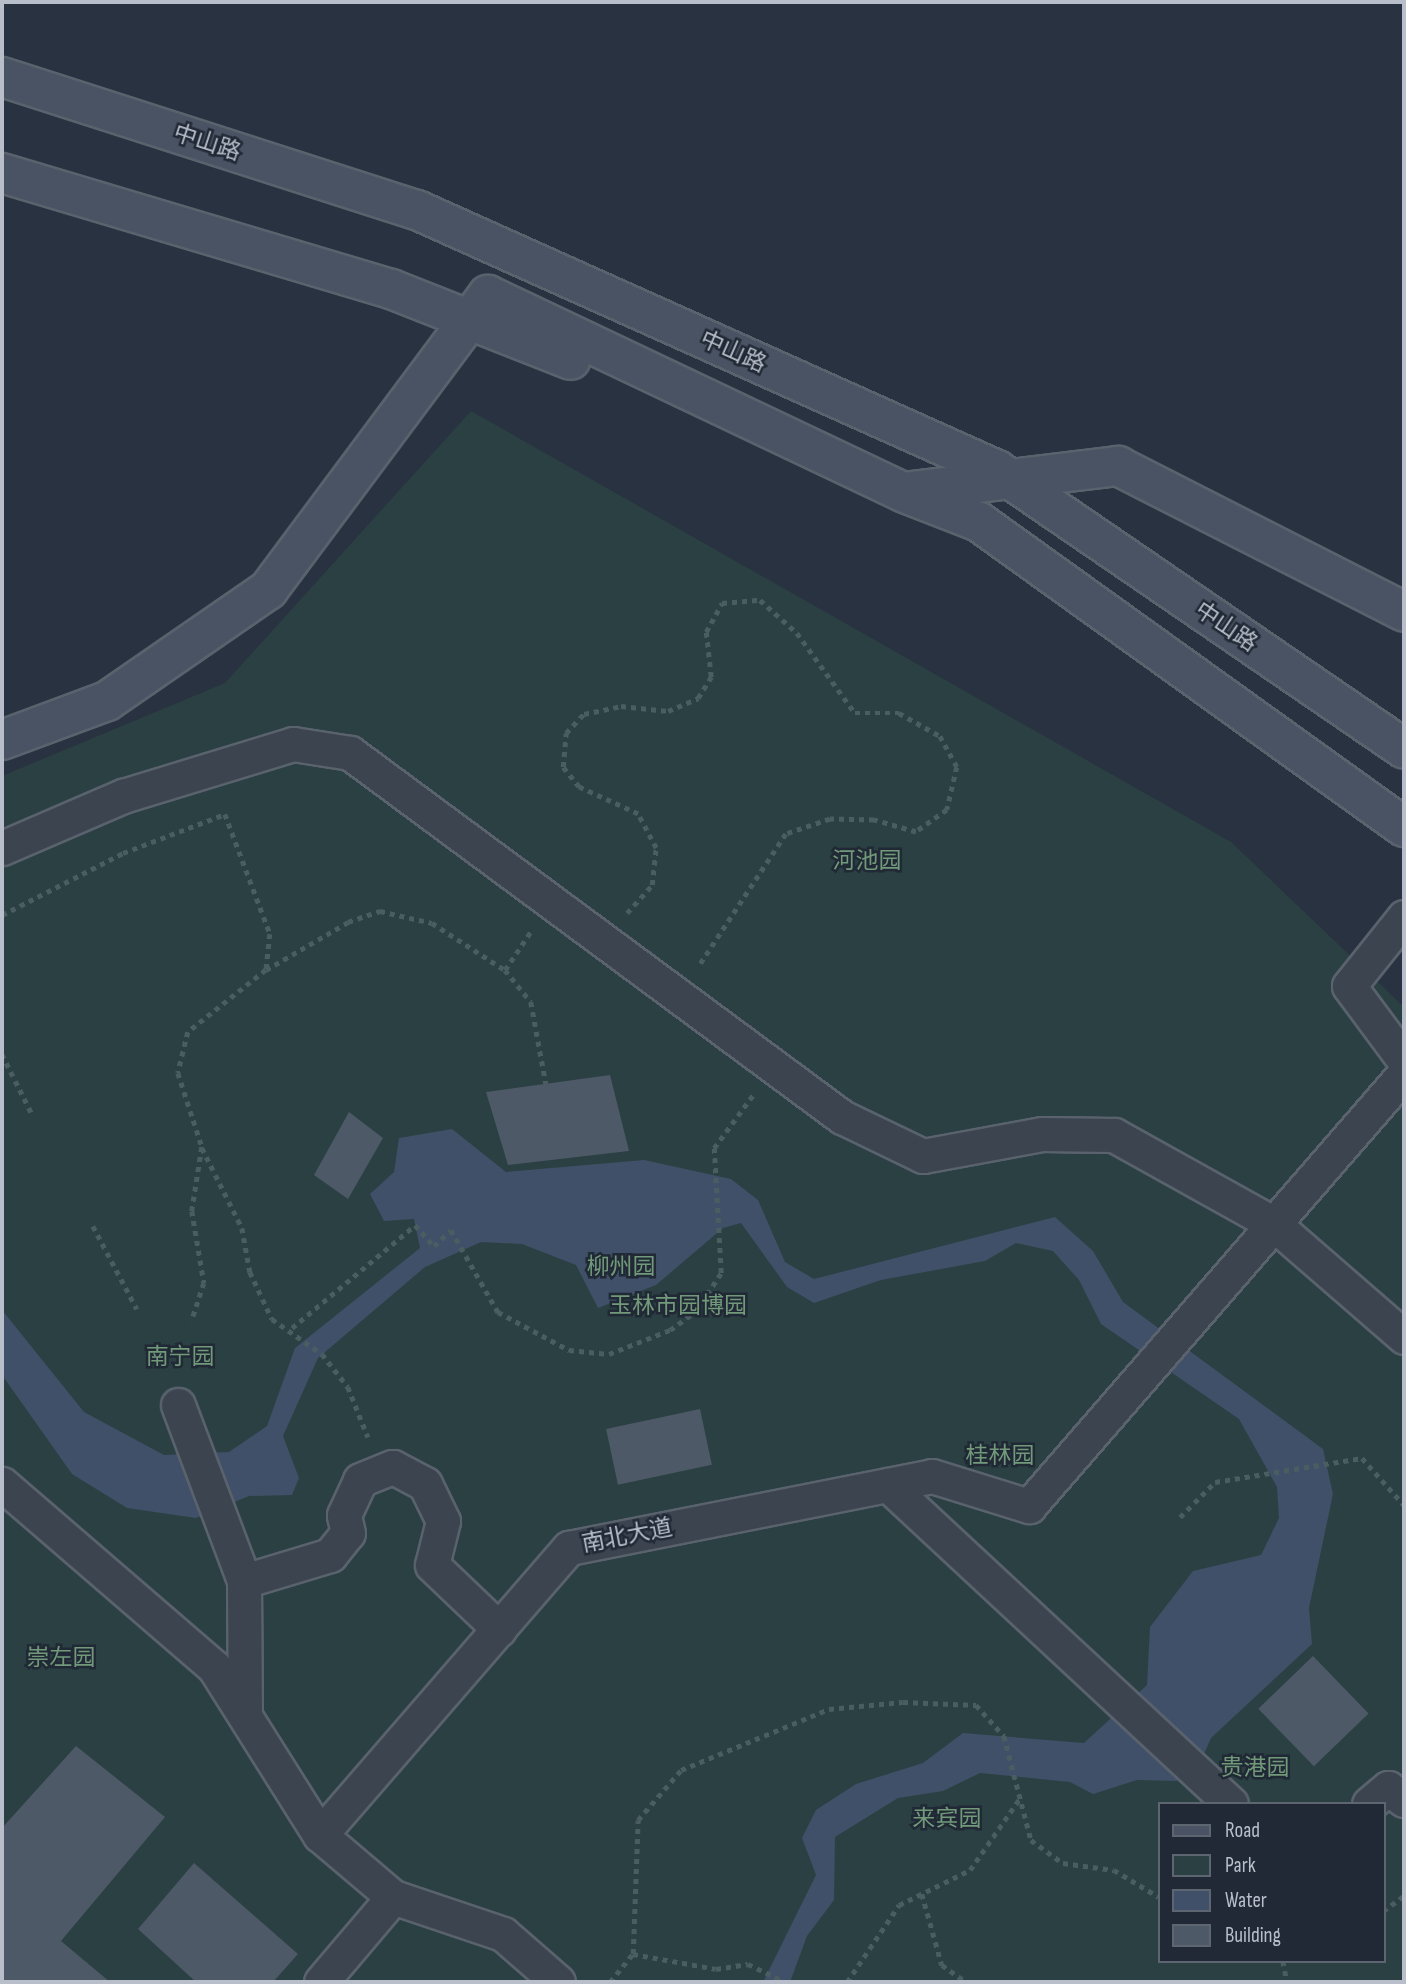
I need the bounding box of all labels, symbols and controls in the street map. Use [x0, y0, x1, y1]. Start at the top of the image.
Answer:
street label: 中山路 [170, 119, 244, 167]
street label: 中山路 [696, 325, 770, 379]
street label: 中山路 [1190, 596, 1262, 658]
park label: 河池园 [833, 847, 901, 875]
park label: 柳州园 [587, 1253, 655, 1281]
park label: 玉林市园博园 [609, 1292, 747, 1320]
park label: 南宁园 [146, 1343, 214, 1371]
park label: 桂林园 [966, 1442, 1034, 1470]
street label: 南北大道 [579, 1514, 675, 1558]
park label: 崇左园 [27, 1644, 95, 1672]
park label: 贵港园 [1221, 1754, 1289, 1782]
legend [1158, 1802, 1385, 1963]
park label: 来宾园 [913, 1805, 981, 1833]
text: Road [1225, 1818, 1260, 1843]
text: Park [1225, 1853, 1256, 1878]
text: Water [1225, 1888, 1267, 1913]
text: Building [1225, 1923, 1281, 1948]

